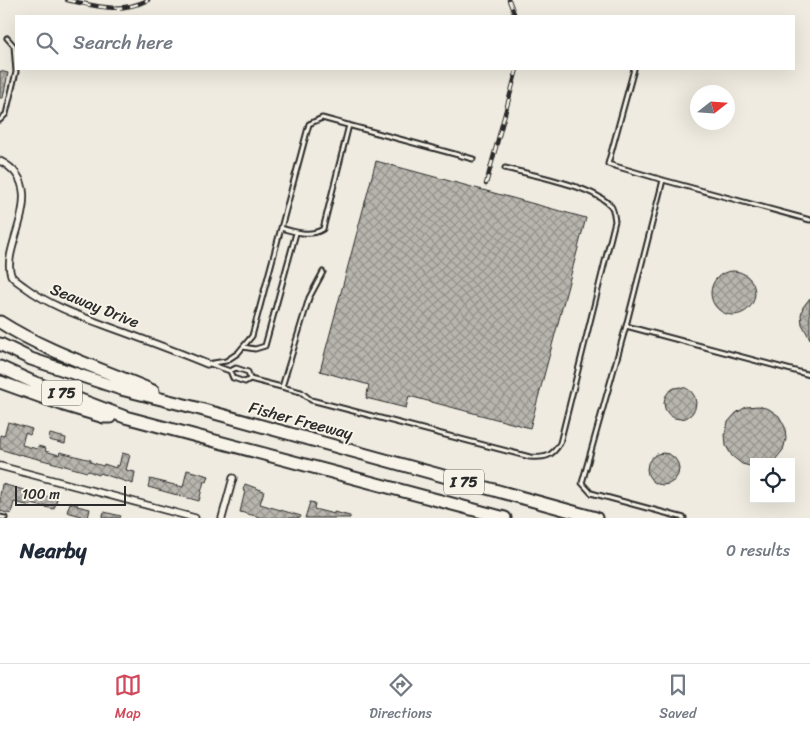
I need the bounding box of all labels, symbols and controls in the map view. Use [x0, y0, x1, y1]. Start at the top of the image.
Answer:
search box [15, 15, 795, 70]
text: Search here [73, 26, 173, 59]
icon: search [33, 29, 61, 57]
north arrow [690, 85, 735, 130]
street label: Seaway Drive [46, 274, 144, 337]
road number: I 75 [42, 380, 82, 406]
street label: Fisher Freeway [246, 393, 357, 448]
map controls [750, 458, 795, 503]
button: locate [750, 458, 795, 503]
road number: I 75 [444, 470, 484, 494]
text: 100 m [22, 482, 60, 507]
scale bar [15, 483, 126, 506]
text: Nearby [20, 532, 86, 570]
text: 0 results [726, 536, 790, 565]
tab: Map [114, 671, 142, 726]
tab: Directions [369, 671, 432, 726]
tab: Saved [659, 671, 696, 726]

